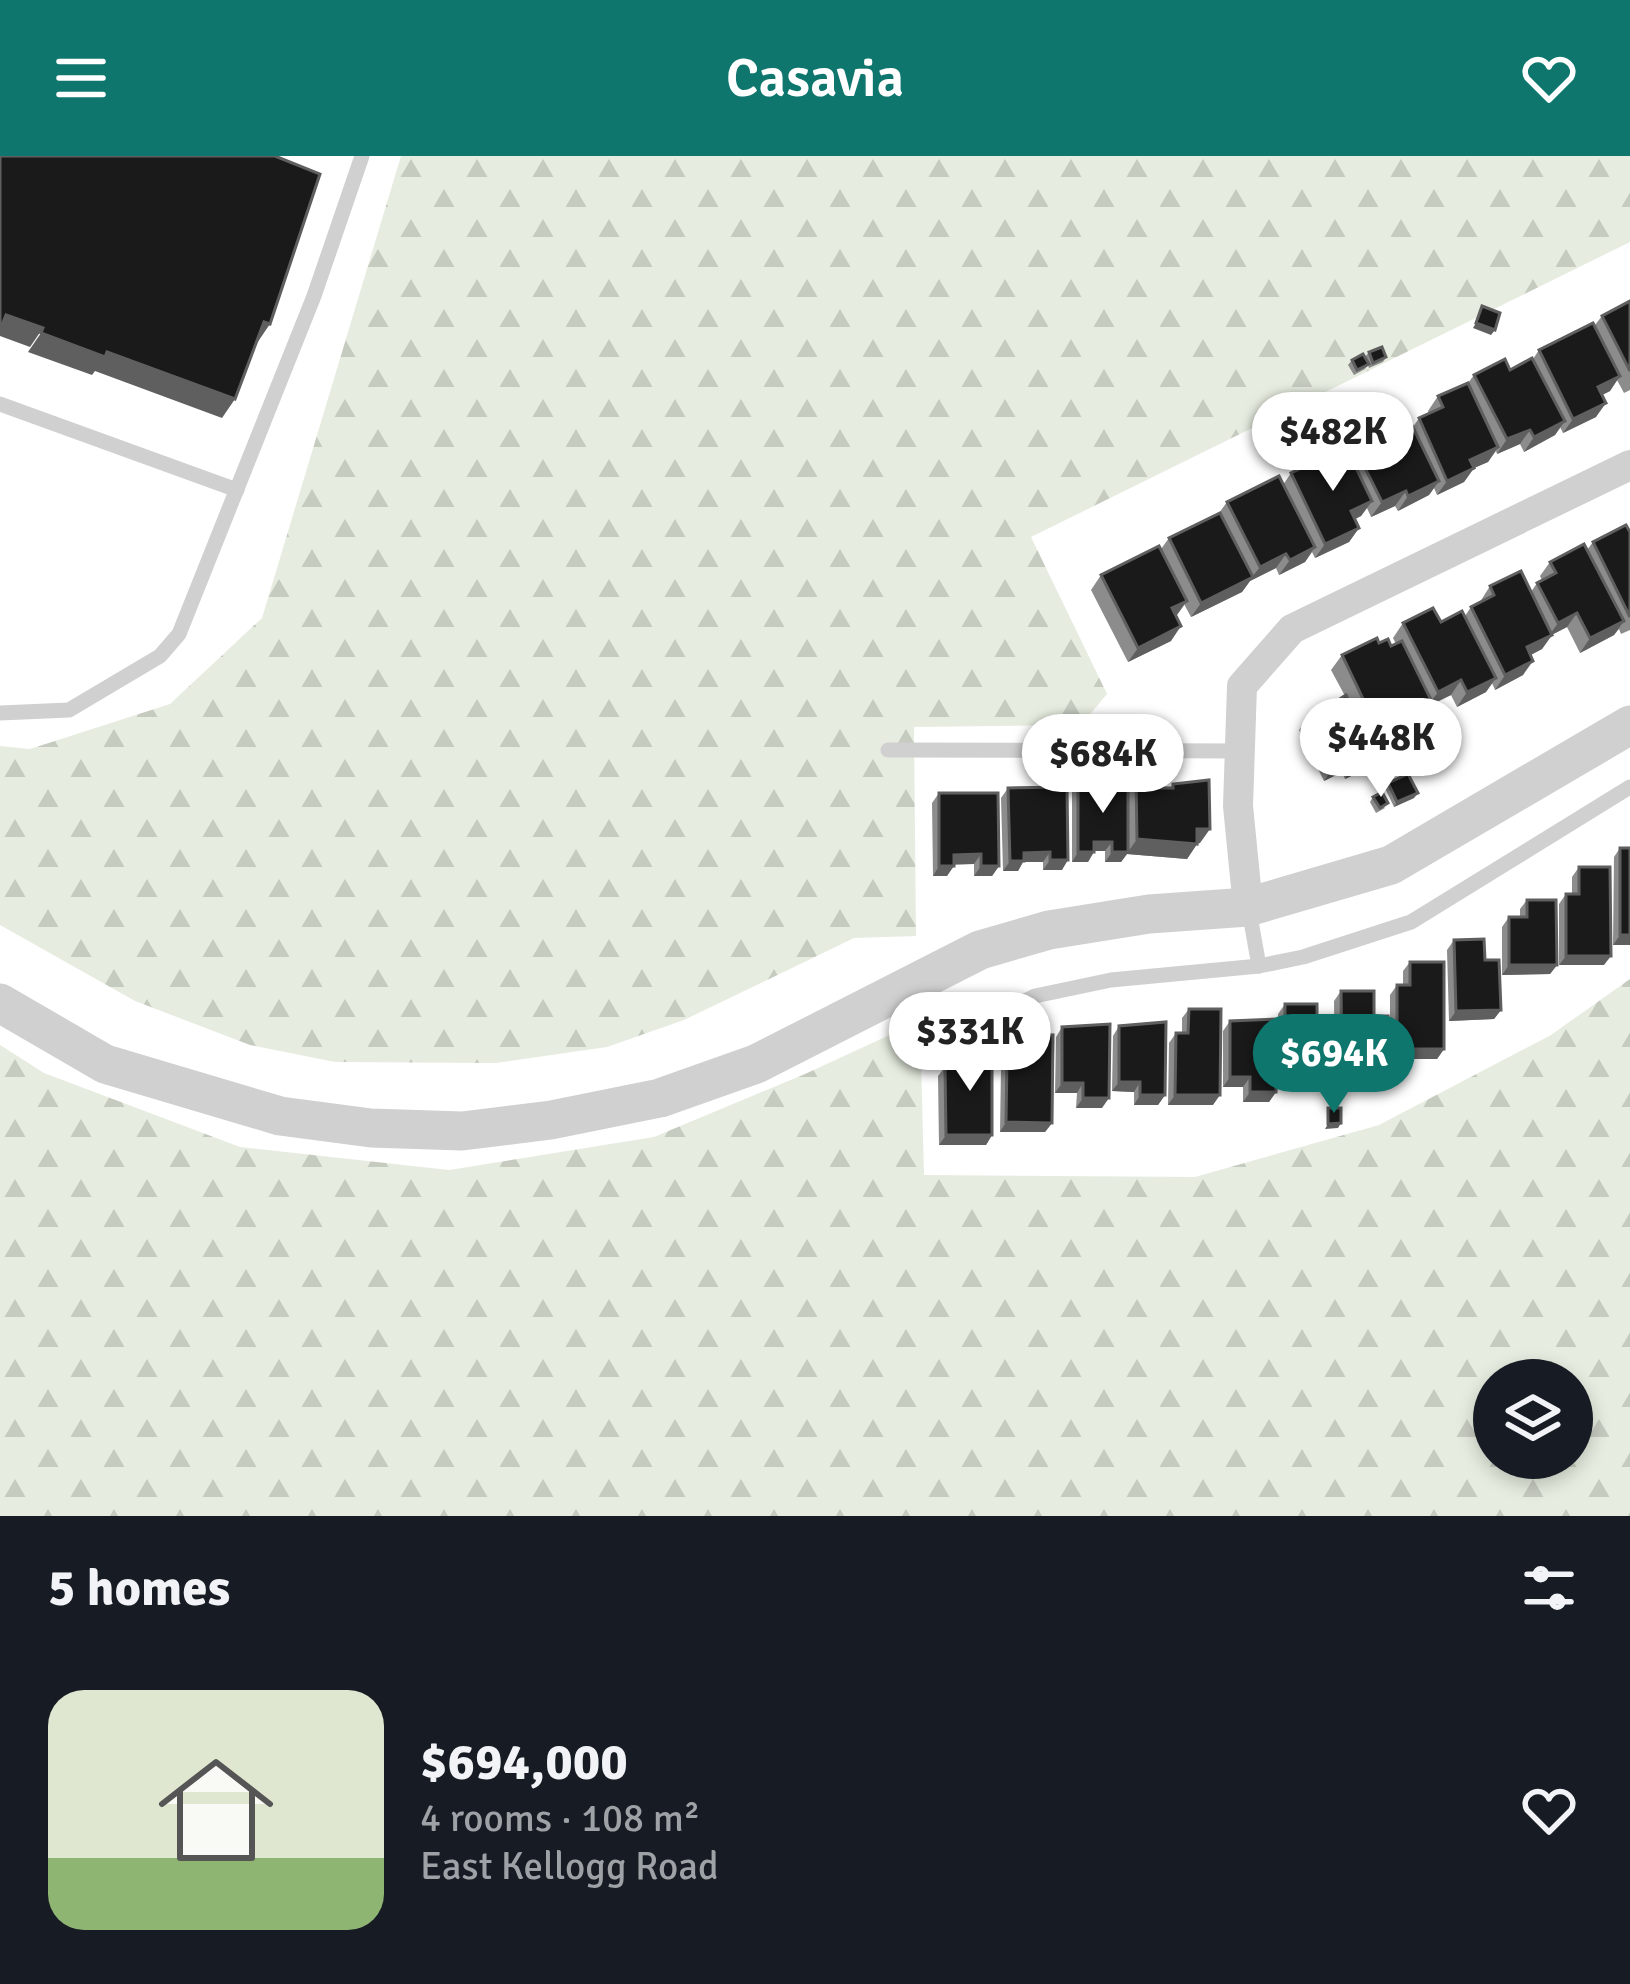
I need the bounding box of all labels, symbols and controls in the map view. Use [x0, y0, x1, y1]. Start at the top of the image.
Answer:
icon: menu [48, 45, 114, 111]
text: Casavia [726, 45, 904, 112]
icon: heart [1516, 45, 1582, 111]
pin: $482K [1249, 392, 1417, 494]
text: $482K [1279, 407, 1387, 455]
pin: $448K [1297, 698, 1465, 800]
text: $448K [1327, 713, 1435, 761]
pin: $684K [1019, 714, 1187, 816]
text: $684K [1049, 729, 1157, 777]
pin: $331K [886, 992, 1054, 1094]
text: $331K [916, 1007, 1024, 1055]
pin: $694K [1250, 1014, 1418, 1116]
text: $694K [1280, 1029, 1388, 1077]
map controls [1473, 1359, 1593, 1479]
button: layers [1473, 1359, 1593, 1479]
icon: filters [1516, 1555, 1582, 1621]
text: 5 homes [48, 1557, 230, 1620]
text: $694,000 [420, 1731, 628, 1794]
icon: home [144, 1738, 288, 1882]
icon: heart [1516, 1777, 1582, 1843]
text: 4 rooms · 108 m² [420, 1794, 700, 1842]
text: East Kellogg Road [420, 1842, 719, 1890]

